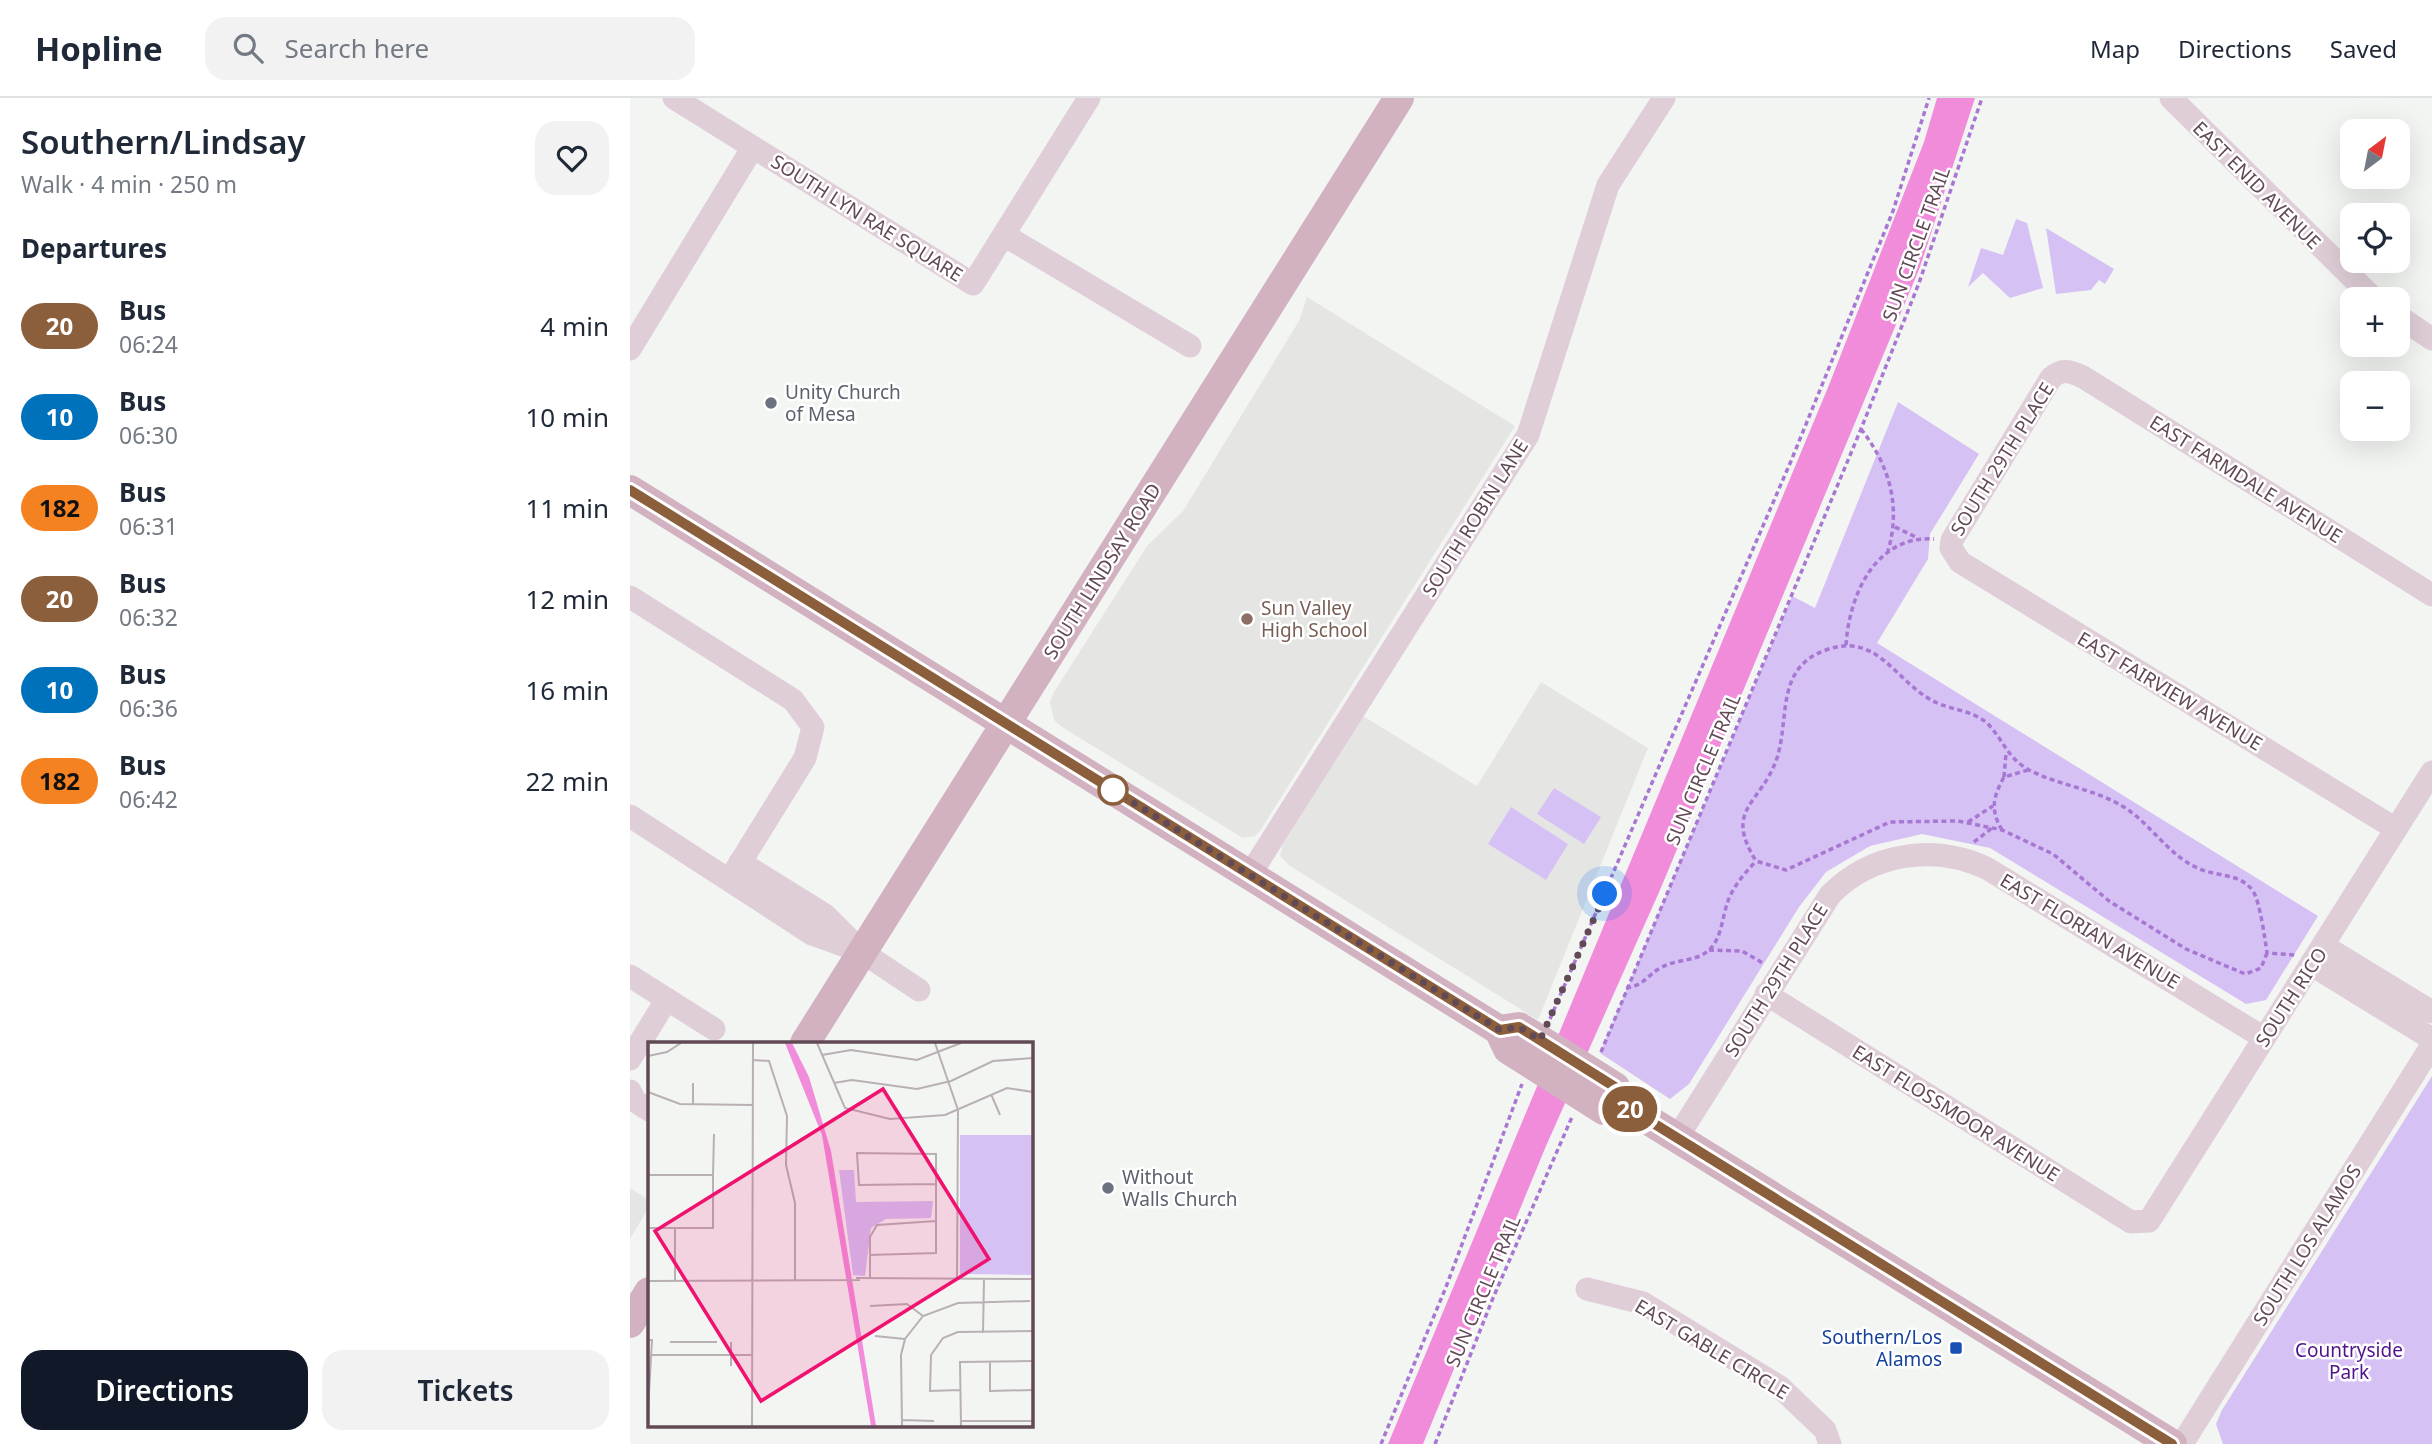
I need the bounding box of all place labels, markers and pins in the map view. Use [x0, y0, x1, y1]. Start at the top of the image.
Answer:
place label: Unity Church of Mesa [785, 379, 901, 427]
marker: Unity Church of Mesa [763, 395, 779, 411]
place label: Sun Valley High School [1261, 595, 1368, 643]
marker: Sun Valley High School [1239, 611, 1255, 627]
unlabelled marker [1098, 775, 1128, 805]
place label: Without Walls Church [1122, 1164, 1238, 1212]
marker: Without Walls Church [1100, 1180, 1116, 1196]
place label: Southern/Los Alamos [1822, 1324, 1942, 1372]
marker: Southern/Los Alamos [1948, 1340, 1964, 1356]

